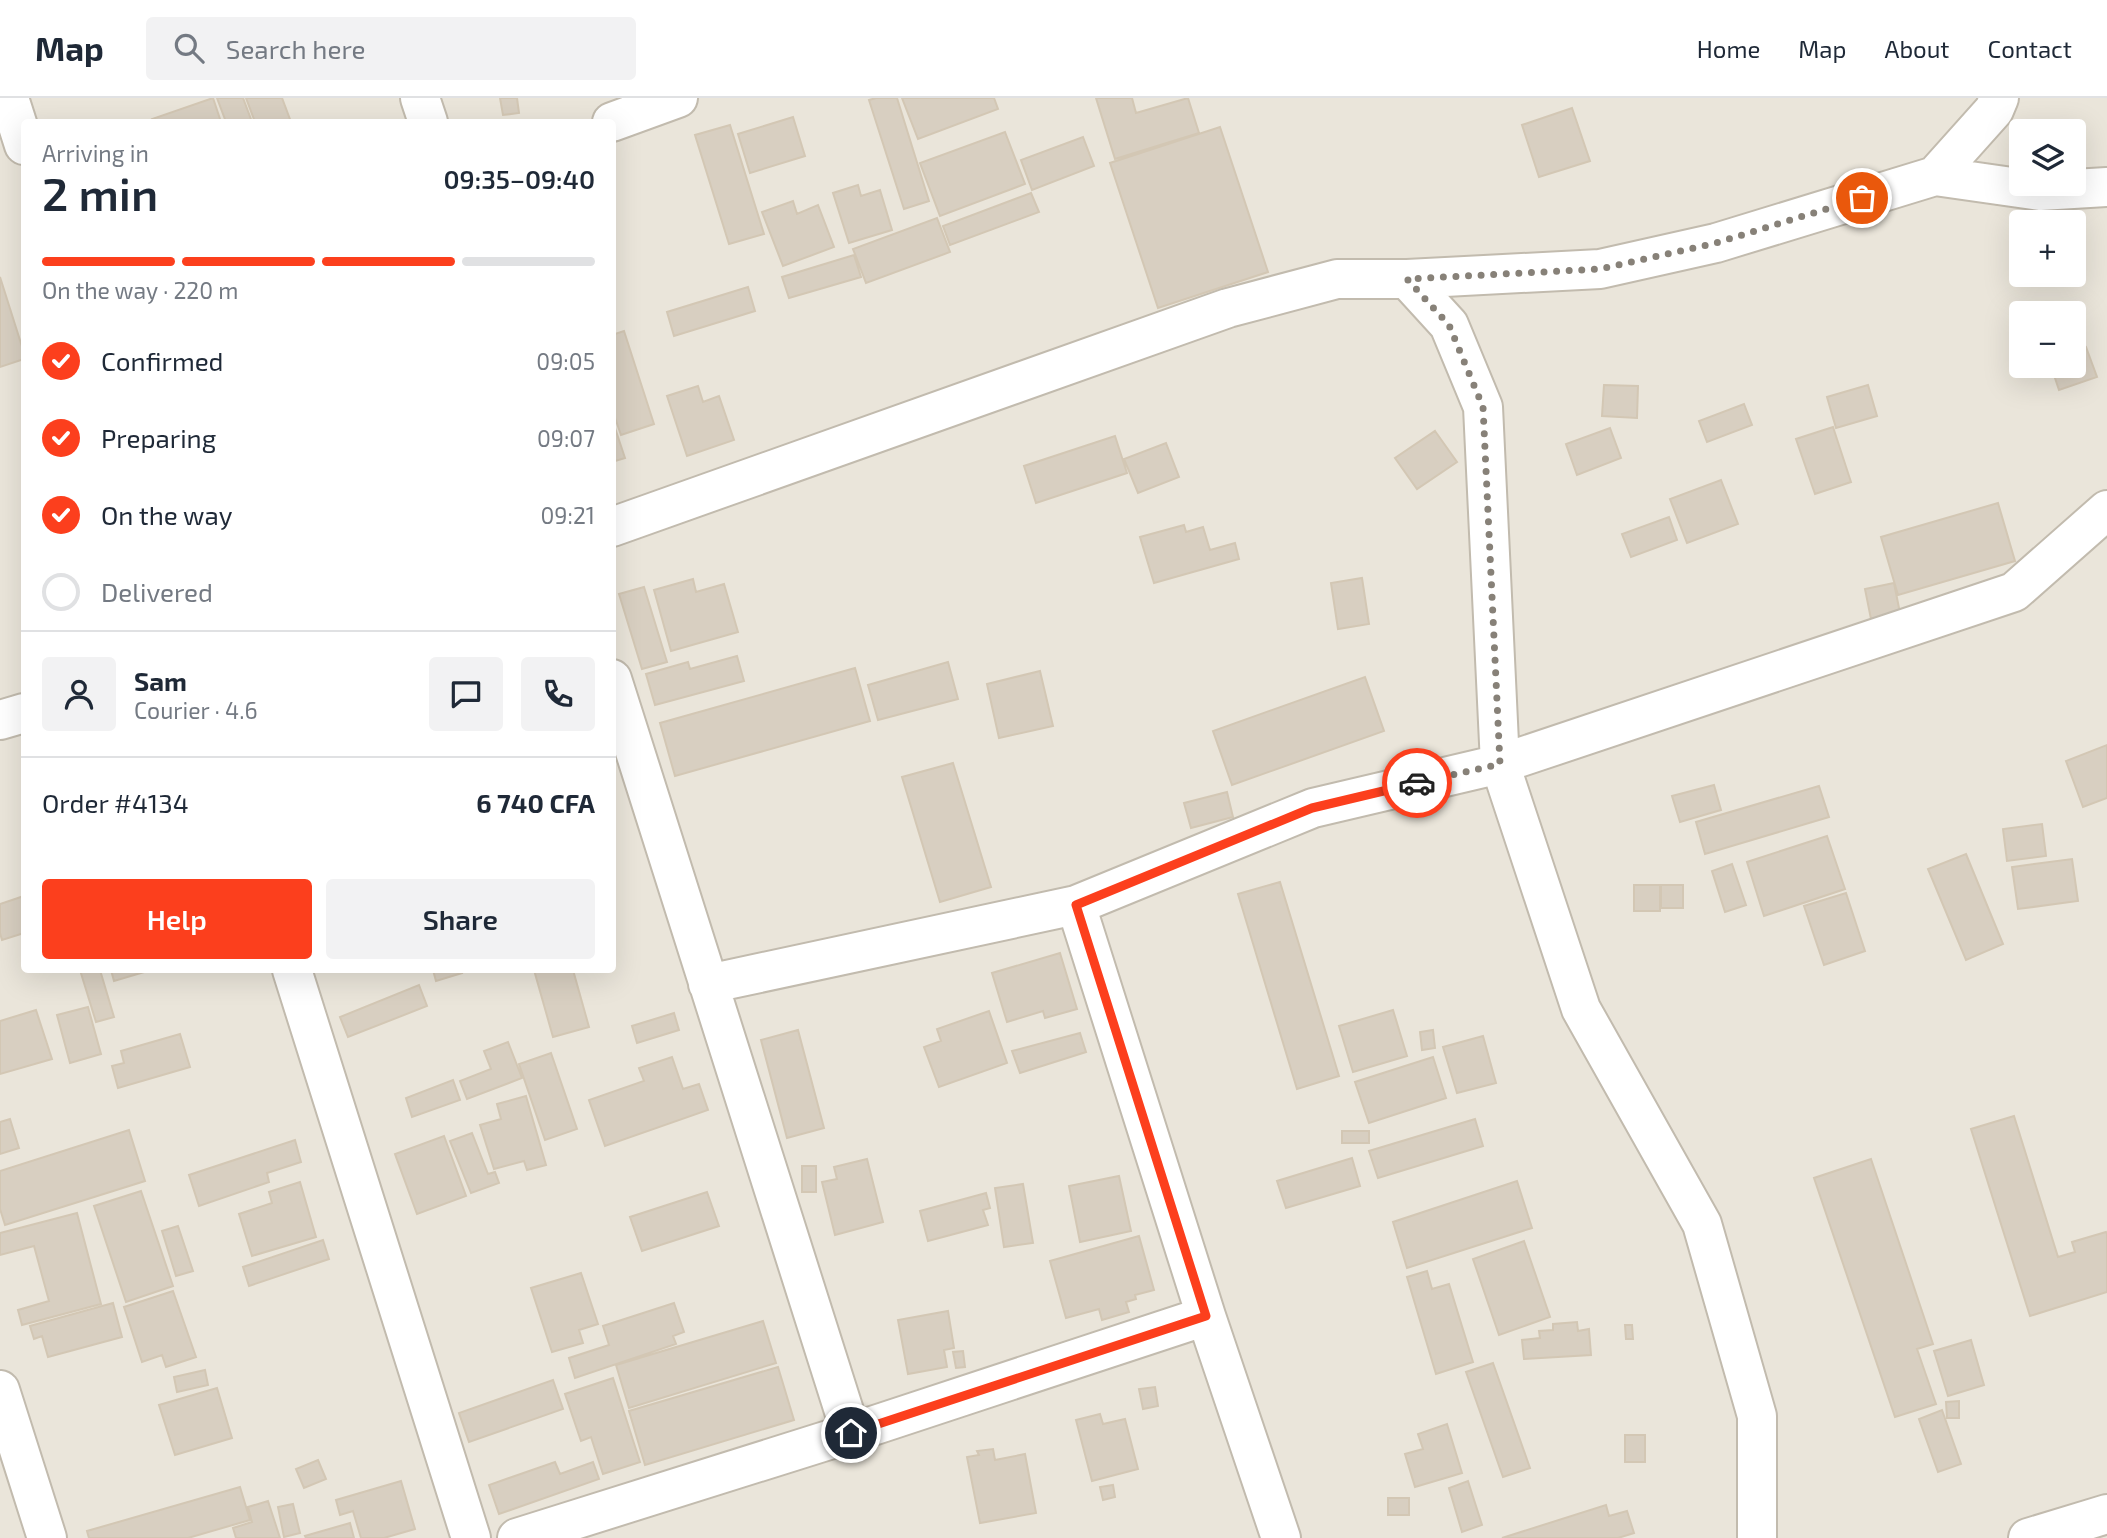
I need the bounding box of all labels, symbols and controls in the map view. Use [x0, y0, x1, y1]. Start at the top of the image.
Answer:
search box [146, 17, 636, 80]
text: Map [35, 28, 104, 68]
icon: search [170, 29, 208, 67]
text: Search here [226, 33, 365, 64]
text: Home [1697, 34, 1760, 63]
text: Map [1798, 34, 1846, 63]
text: About [1884, 34, 1950, 63]
text: Contact [1988, 34, 2072, 63]
map controls [2009, 119, 2086, 378]
button: layers [2009, 119, 2086, 196]
text: Arriving in [42, 139, 149, 167]
text: 09:35–09:40 [444, 163, 595, 194]
text: 2 min [42, 165, 158, 220]
pin [1832, 168, 1892, 228]
icon: bag [1843, 179, 1881, 217]
button: + [2009, 210, 2086, 287]
text: On the way · 220 m [42, 276, 238, 304]
button: − [2009, 301, 2086, 378]
icon: check [42, 342, 80, 380]
text: Confirmed [101, 345, 224, 376]
text: 09:05 [536, 347, 595, 375]
icon: check [42, 419, 80, 457]
text: Preparing [101, 422, 216, 453]
text: 09:07 [537, 424, 595, 452]
icon: check [42, 496, 80, 534]
text: On the way [101, 499, 232, 530]
text: 09:21 [540, 501, 595, 529]
text: Delivered [101, 576, 213, 607]
button: person [42, 657, 116, 731]
button: chat [429, 657, 503, 731]
button: phone [521, 657, 595, 731]
text: Sam [134, 665, 187, 696]
text: Courier · 4.6 [134, 696, 258, 724]
courier [1382, 748, 1452, 818]
icon: car [1398, 764, 1436, 802]
text: Order #4134 [42, 787, 189, 818]
text: 6 740 CFA [476, 787, 595, 818]
button: Help [42, 879, 312, 959]
button: Share [326, 879, 595, 959]
pin [821, 1403, 881, 1463]
icon: home [832, 1414, 870, 1452]

